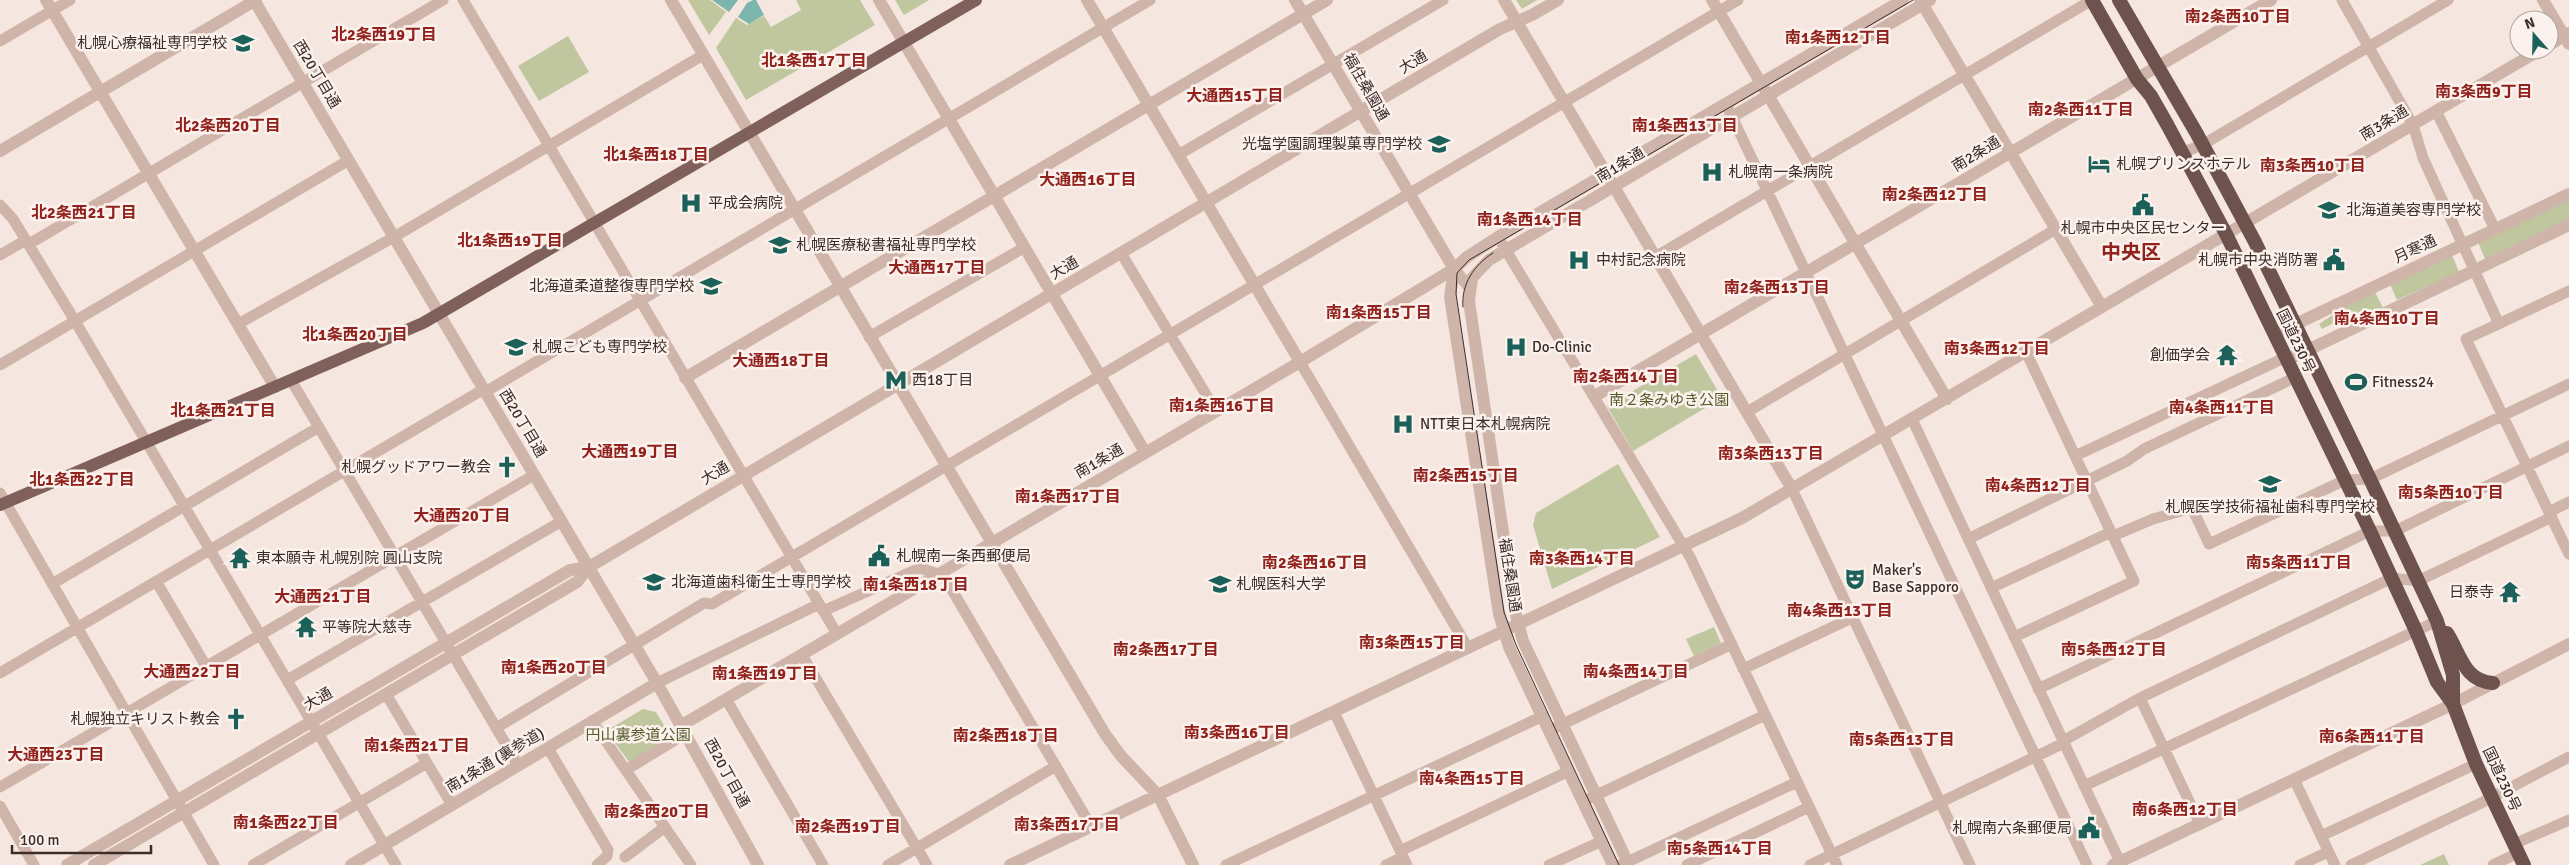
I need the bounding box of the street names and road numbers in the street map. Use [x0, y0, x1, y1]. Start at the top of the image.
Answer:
street label: 西20丁目通 [290, 37, 344, 111]
street label: 大通 [1396, 47, 1430, 77]
street label: 福住桑園通 [1339, 50, 1393, 124]
street label: 南3条通 [2357, 102, 2411, 144]
street label: 南2条通 [1949, 133, 2003, 175]
street label: 南1条通 [1593, 144, 1647, 186]
street label: 月寒通 [2391, 231, 2439, 267]
street label: 大通 [1047, 253, 1081, 283]
street label: 国道230号 [2273, 306, 2319, 376]
street label: 西20丁目通 [496, 386, 550, 460]
street label: 南1条通 [1072, 440, 1126, 482]
street label: 大通 [698, 458, 732, 488]
street label: 福住桑園通 [1495, 537, 1525, 613]
street label: 大通 [301, 684, 335, 714]
street label: 南1条通 (裏参道) [443, 724, 547, 796]
street label: 西20丁目通 [701, 735, 753, 811]
street label: 国道230号 [2479, 744, 2525, 814]

